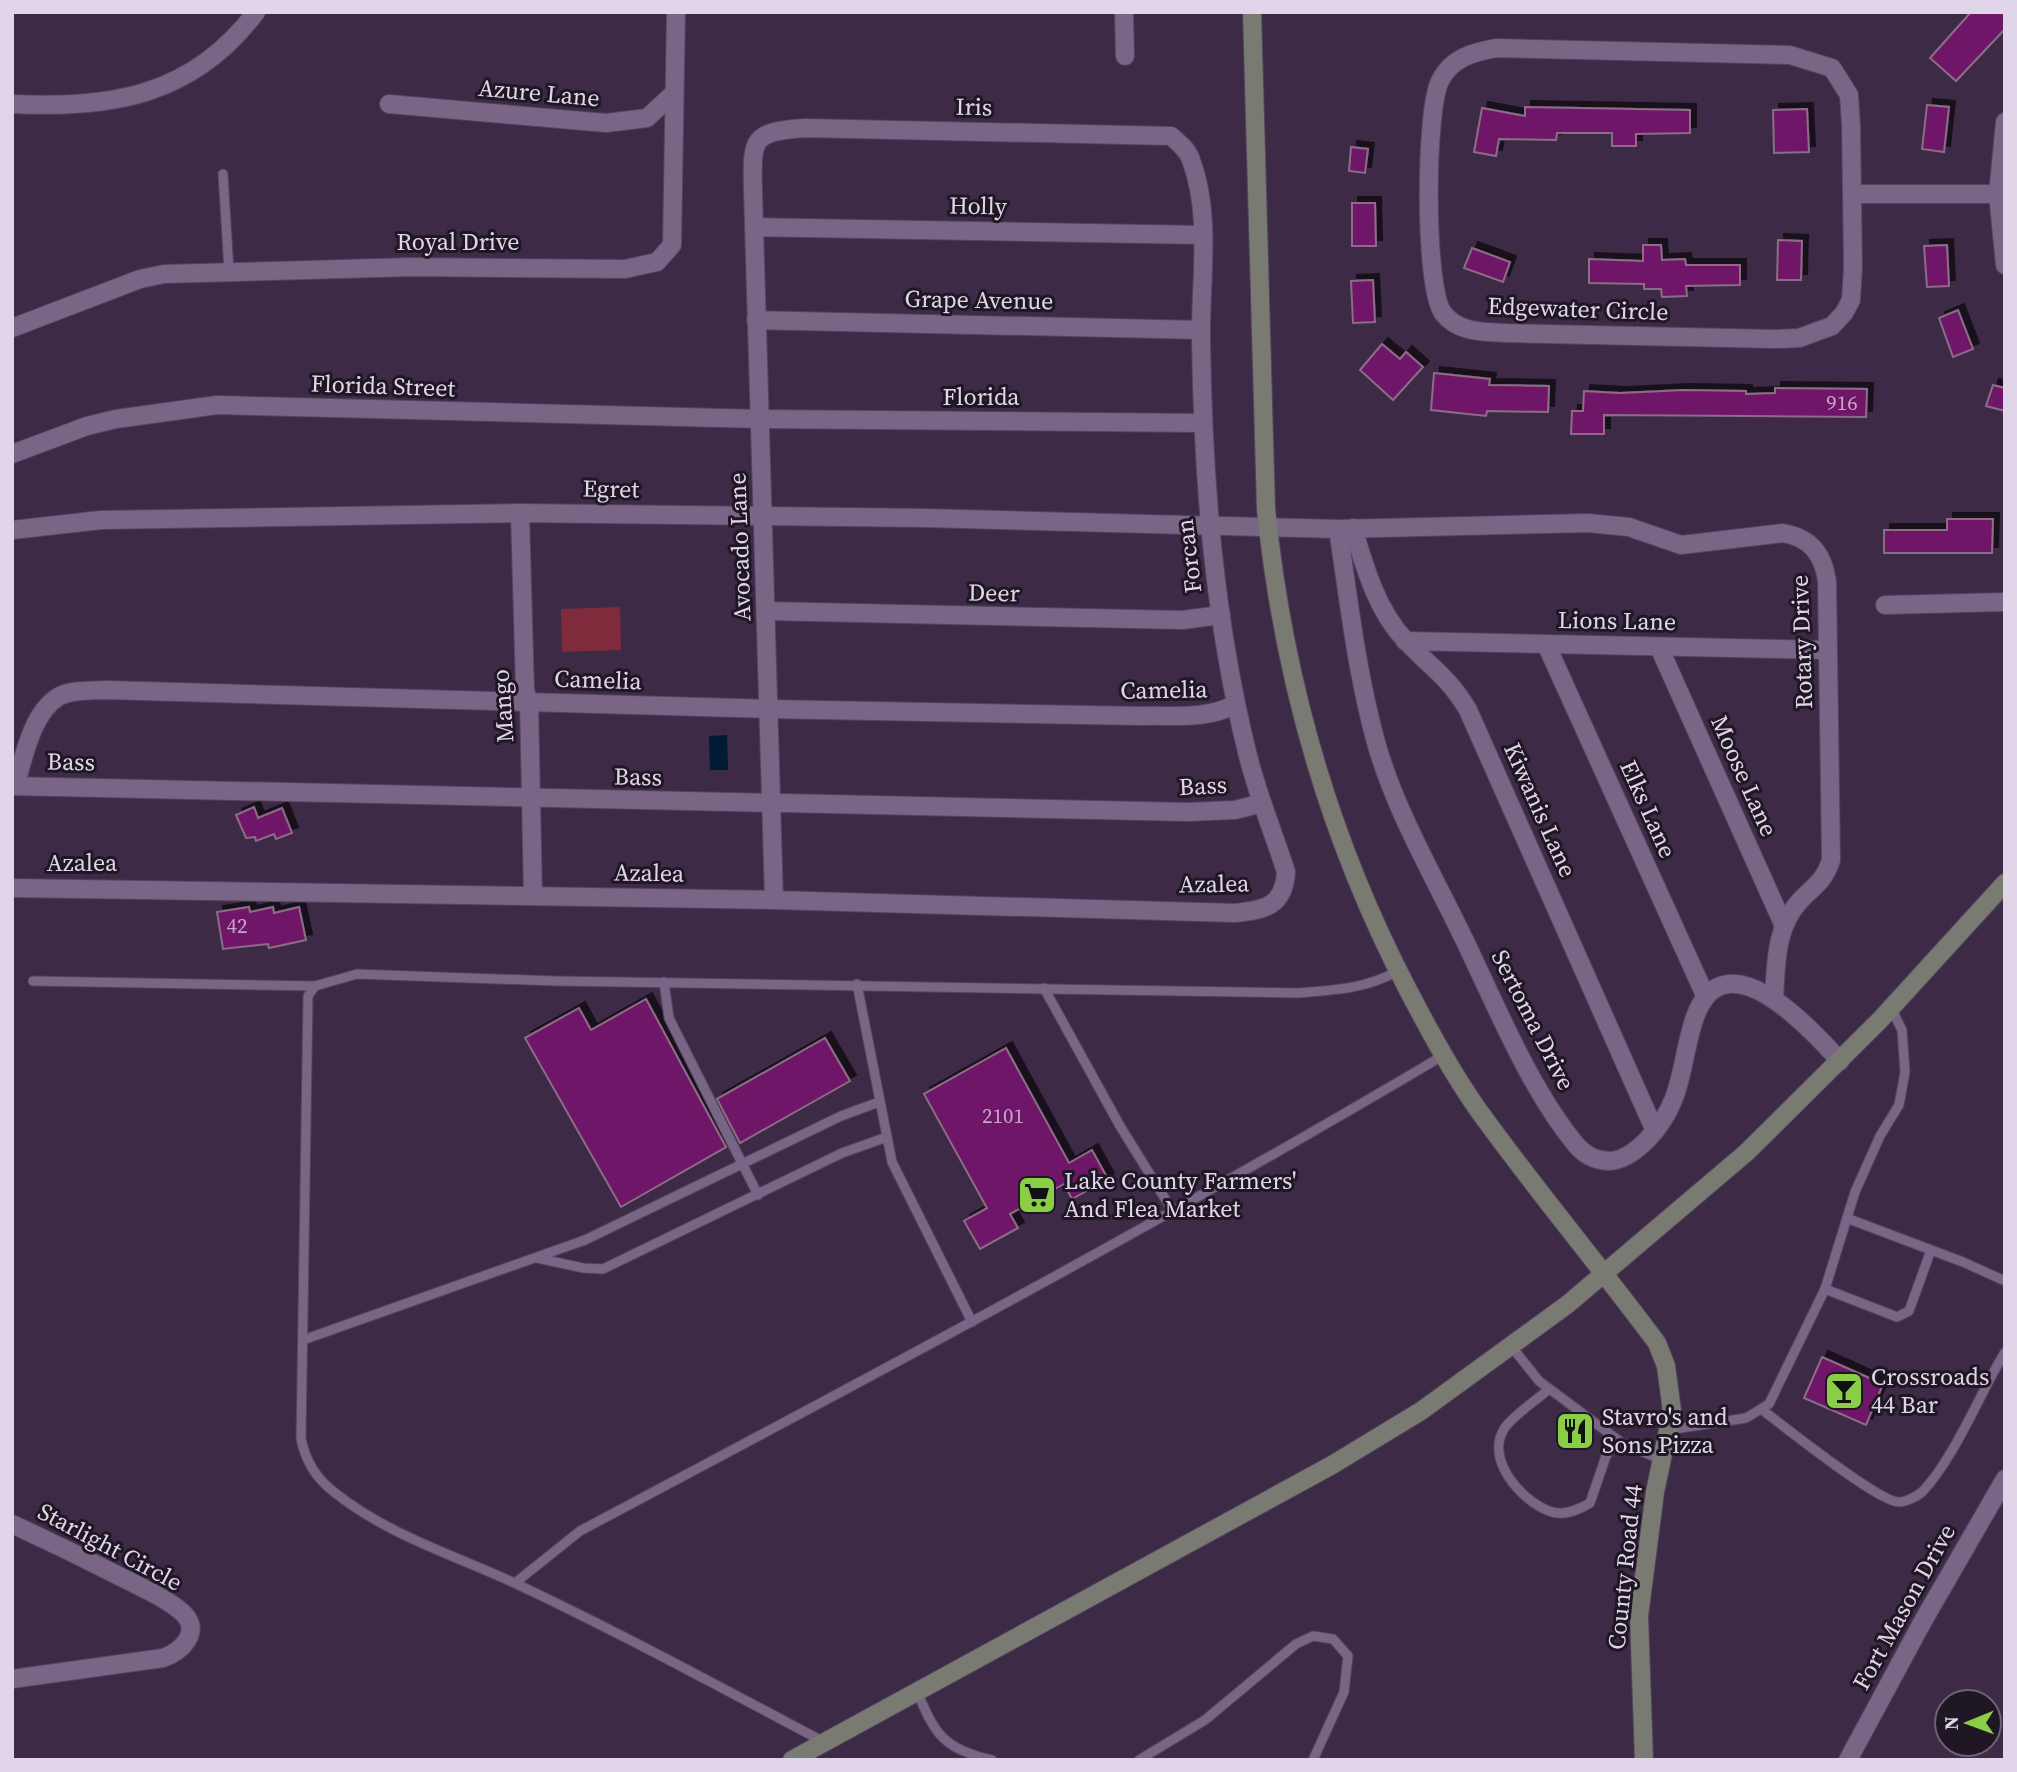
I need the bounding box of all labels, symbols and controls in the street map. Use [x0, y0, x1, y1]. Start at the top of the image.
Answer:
street label: Azure Lane [477, 71, 601, 114]
street label: Iris [955, 90, 993, 123]
street label: Holly [949, 188, 1008, 223]
street label: Royal Drive [396, 225, 520, 258]
street label: Grape Avenue [904, 282, 1054, 317]
street label: Edgewater Circle [1487, 289, 1669, 328]
street label: Florida Street [310, 366, 456, 405]
street label: Florida [942, 380, 1020, 413]
house number: 916 [1826, 388, 1858, 417]
street label: Egret [582, 472, 640, 505]
street label: Avocado Lane [720, 472, 759, 622]
street label: Forcan [1168, 517, 1209, 595]
street label: Rotary Drive [1783, 574, 1820, 710]
street label: Deer [968, 576, 1020, 609]
street label: Lions Lane [1558, 603, 1676, 638]
street label: Camelia [554, 661, 643, 698]
street label: Mango [483, 668, 522, 744]
street label: Camelia [1120, 672, 1209, 707]
street label: Moose Lane [1703, 710, 1786, 841]
street label: Kiwanis Lane [1496, 737, 1585, 882]
street label: Bass [47, 745, 95, 778]
street label: Elks Lane [1612, 755, 1685, 863]
street label: Bass [614, 760, 662, 793]
street label: Bass [1178, 768, 1228, 803]
street label: Azalea [47, 846, 118, 879]
street label: Azalea [613, 855, 685, 890]
street label: Azalea [1178, 866, 1250, 901]
house number: 42 [227, 911, 248, 940]
street label: Sertoma Drive [1484, 944, 1583, 1096]
house number: 2101 [982, 1101, 1024, 1130]
place label: Lake County Farmers' And Flea Market [1064, 1164, 1296, 1225]
supermarket icon: Lake County Farmers' And Flea Market [1016, 1174, 1058, 1216]
place label: Crossroads 44 Bar [1871, 1360, 1989, 1421]
bar icon: Crossroads 44 Bar [1823, 1370, 1865, 1412]
place label: Stavro's and Sons Pizza [1602, 1400, 1728, 1461]
restaurant icon: Stavro's and Sons Pizza [1554, 1410, 1596, 1452]
street label: County Road 44 [1599, 1483, 1650, 1651]
street label: Starlight Circle [32, 1495, 188, 1598]
street label: Fort Mason Drive [1844, 1518, 1963, 1696]
north arrow [1933, 1688, 2003, 1758]
text: N [1938, 1716, 1964, 1730]

